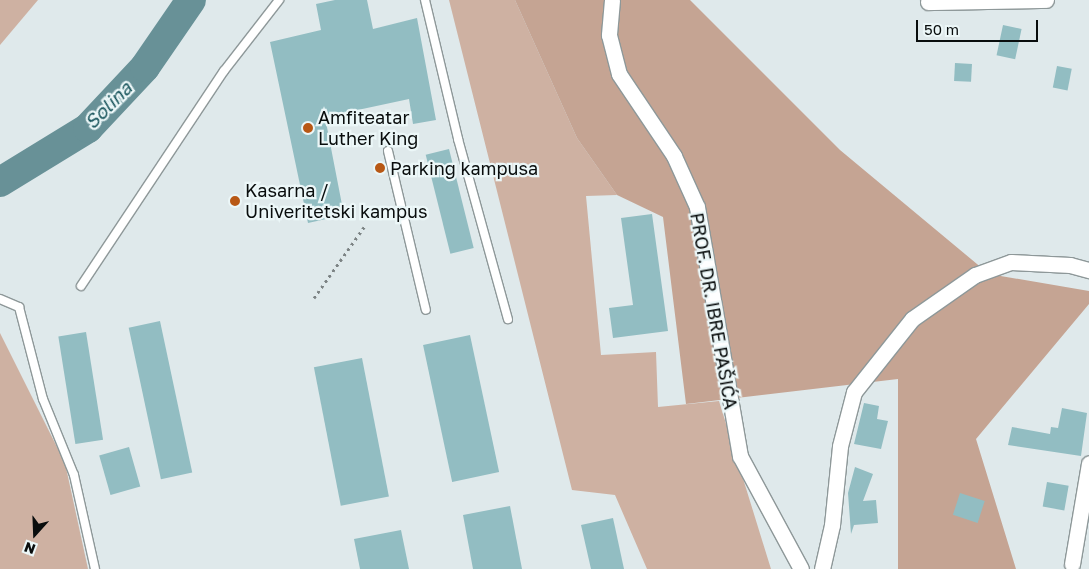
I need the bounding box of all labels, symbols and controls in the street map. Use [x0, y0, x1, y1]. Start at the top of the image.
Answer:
scale bar [919, 10, 1042, 42]
text: 50 m [924, 20, 959, 38]
water label: Solina [80, 77, 136, 133]
place label: Amfiteatar Luther King [318, 107, 418, 150]
marker: Amfiteatar Luther King [302, 122, 314, 134]
place label: Parking kampusa [390, 157, 538, 179]
marker: Parking kampusa [374, 162, 386, 174]
place label: Kasarna / Univeritetski kampus [245, 180, 428, 222]
marker: Kasarna / Univeritetski kampus [229, 195, 241, 207]
street label: PROF. DR. IBRE PAŠIĆA [686, 211, 742, 411]
north arrow [10, 509, 60, 559]
text: N [22, 539, 38, 558]

